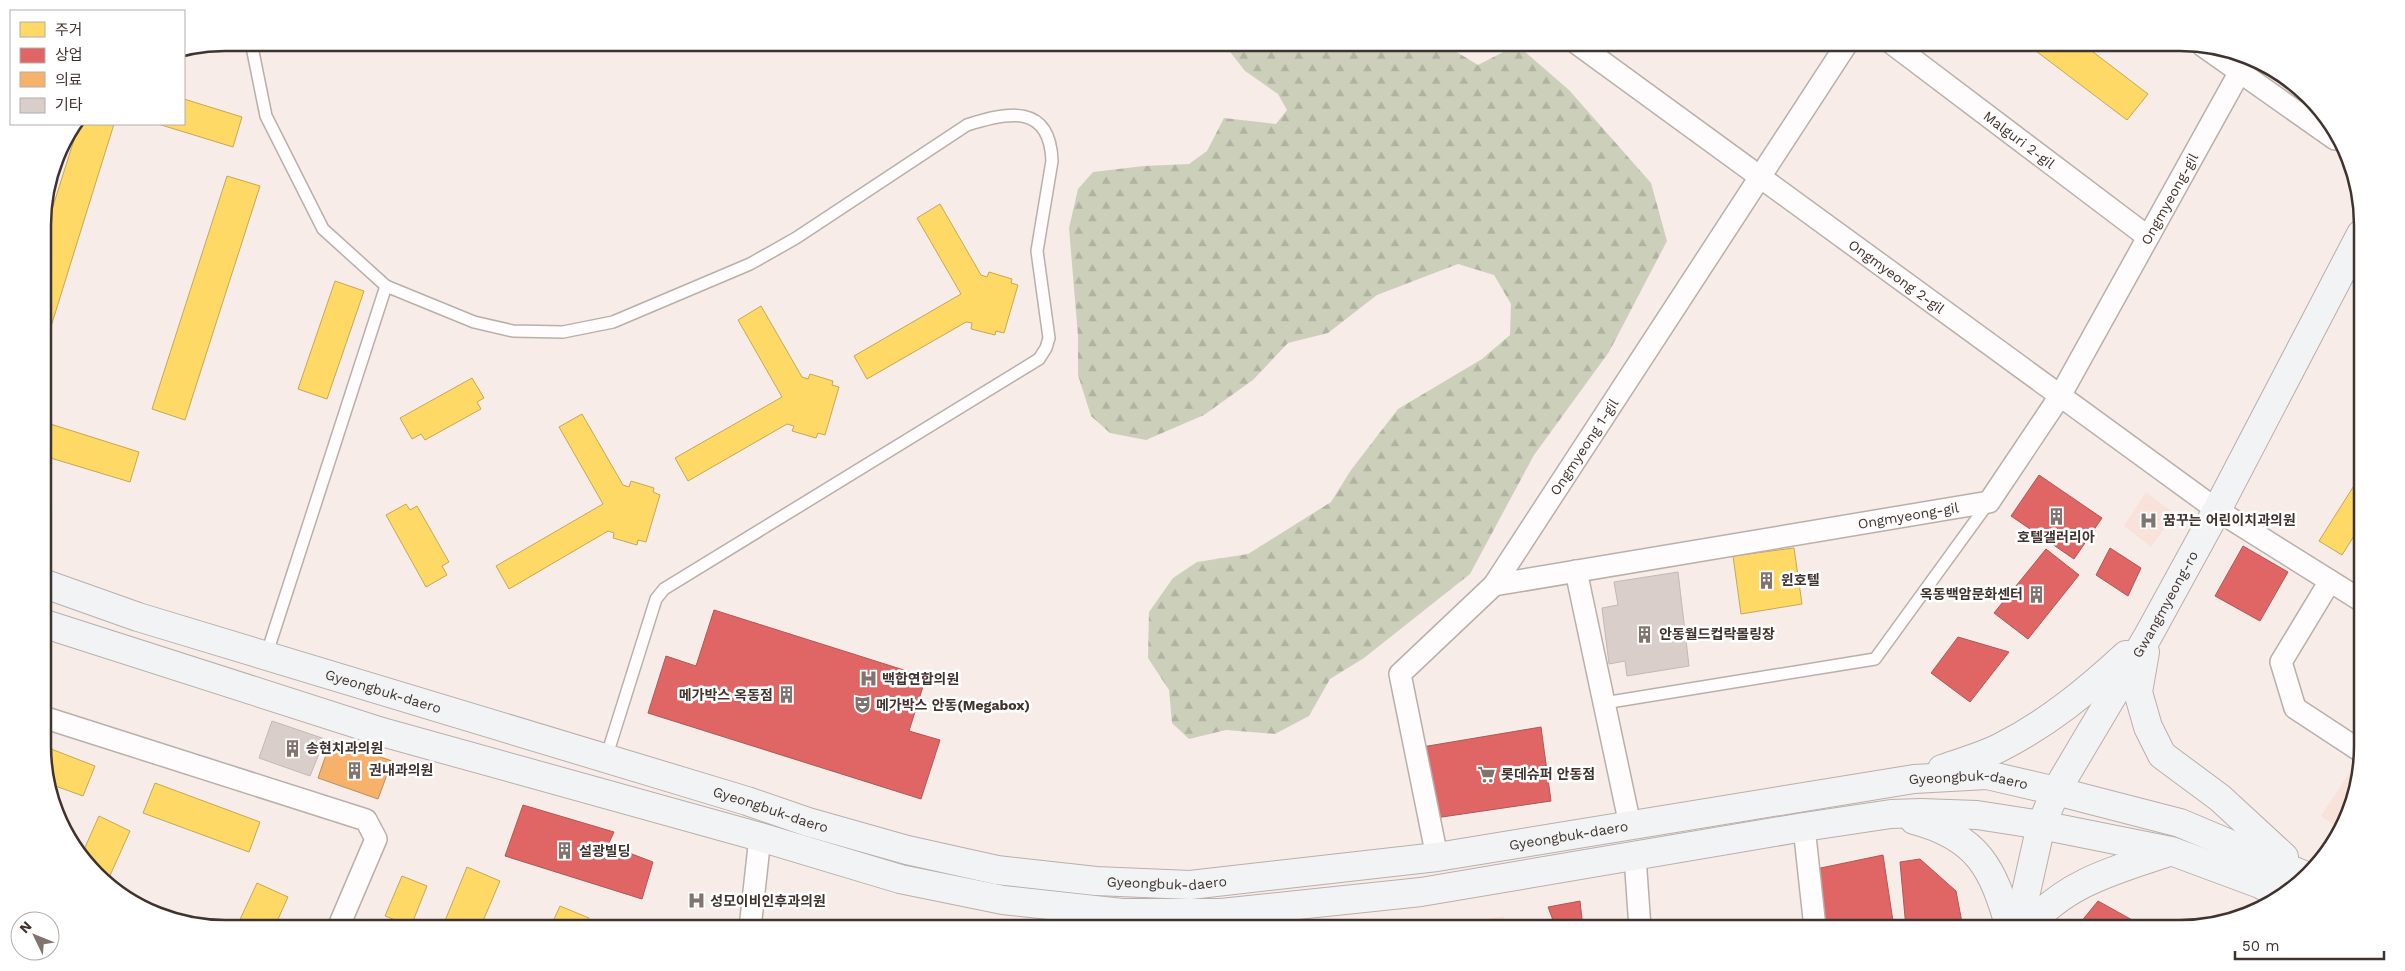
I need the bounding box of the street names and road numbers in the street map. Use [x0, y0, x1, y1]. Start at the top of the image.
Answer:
street label: Malguri 2-gil [1981, 108, 2059, 172]
street label: Ongmyeong-gil [2138, 150, 2201, 247]
street label: Ongmyeong 2-gil [1846, 236, 1948, 317]
street label: Ongmyeong 1-gil [1547, 395, 1622, 498]
street label: Ongmyeong-gil [1857, 499, 1961, 532]
street label: Gwangmyeong-ro [2129, 548, 2201, 661]
street label: Gyeongbuk-daero [323, 666, 443, 716]
street label: Gyeongbuk-daero [1908, 767, 2030, 792]
street label: Gyeongbuk-daero [711, 783, 830, 835]
street label: Gyeongbuk-daero [1508, 818, 1629, 853]
street label: Gyeongbuk-daero [1106, 873, 1228, 893]

